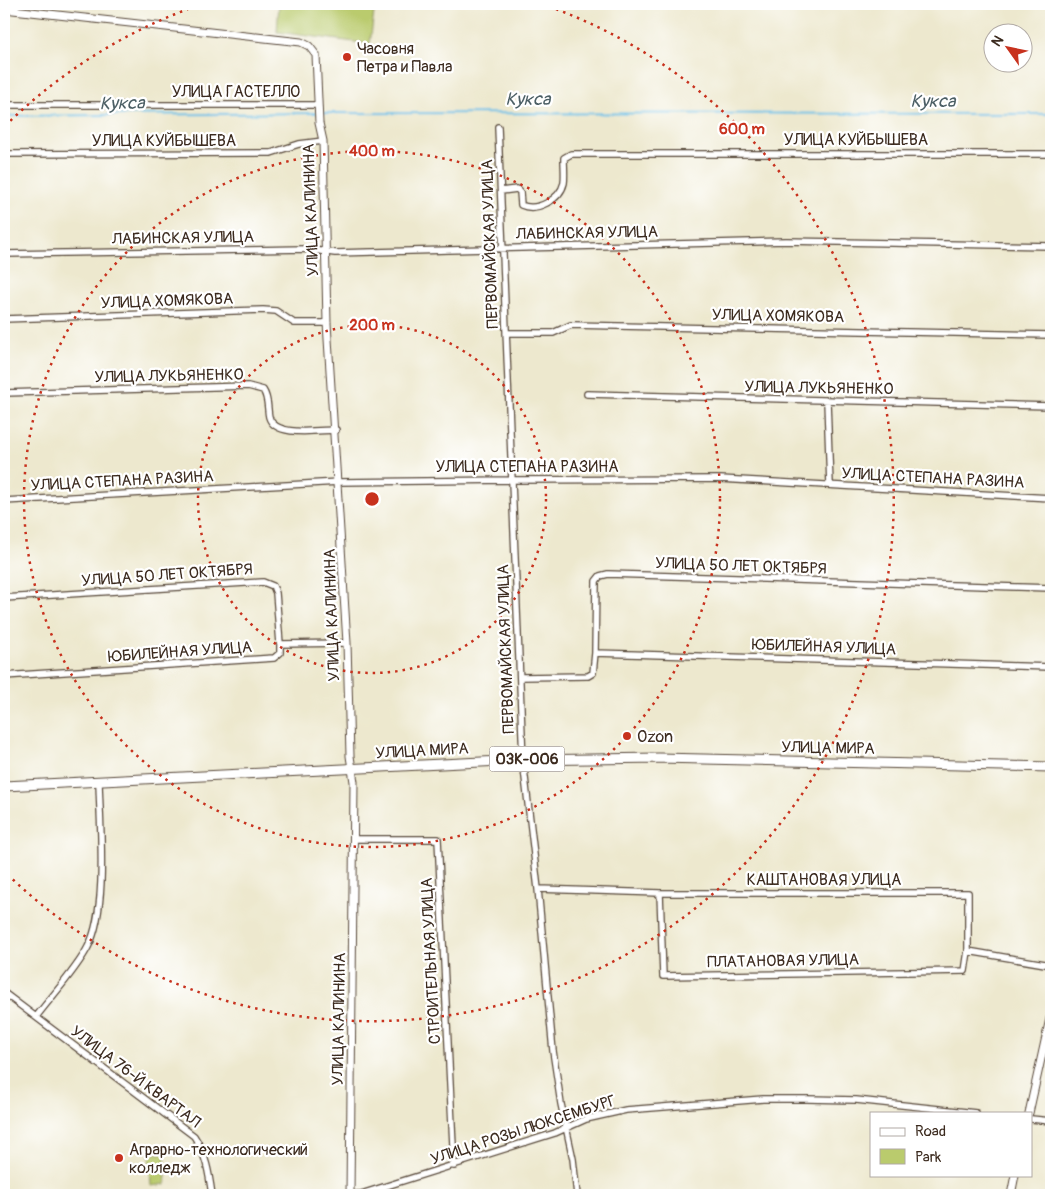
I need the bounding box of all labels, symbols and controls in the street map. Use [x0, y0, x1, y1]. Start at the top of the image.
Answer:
north arrow [982, 22, 1032, 72]
text: N [988, 33, 1007, 50]
place label: Часовня Петра и Павла [357, 39, 452, 77]
marker: Часовня Петра и Павла [341, 51, 353, 63]
street label: УЛИЦА ГАСТЕЛЛО [172, 82, 300, 102]
water label: Кукса [506, 88, 552, 111]
water label: Кукса [911, 90, 957, 113]
water label: Кукса [99, 92, 146, 115]
text: 600 m [719, 120, 765, 139]
street label: УЛИЦА КУЙБЫШЕВА [784, 130, 928, 150]
street label: УЛИЦА КУЙБЫШЕВА [92, 131, 236, 151]
text: 400 m [349, 142, 395, 161]
street label: УЛИЦА КАЛИНИНА [299, 143, 323, 277]
street label: ПЕРВОМАЙСКАЯ УЛИЦА [477, 159, 503, 329]
street label: ЛАБИНСКАЯ УЛИЦА [515, 222, 658, 244]
street label: ЛАБИНСКАЯ УЛИЦА [111, 227, 254, 249]
street label: УЛИЦА ХОМЯКОВА [101, 289, 234, 313]
street label: УЛИЦА ХОМЯКОВА [712, 305, 844, 327]
text: 200 m [349, 316, 395, 335]
street label: УЛИЦА ЛУКЬЯНЕНКО [94, 365, 244, 387]
street label: УЛИЦА ЛУКЬЯНЕНКО [744, 377, 894, 399]
street label: УЛИЦА СТЕПАНА РАЗИНА [435, 457, 619, 477]
street label: УЛИЦА СТЕПАНА РАЗИНА [841, 463, 1025, 493]
street label: УЛИЦА СТЕПАНА РАЗИНА [30, 466, 214, 496]
centre of rings [363, 490, 381, 508]
street label: УЛИЦА КАЛИНИНА [320, 548, 344, 682]
street label: УЛИЦА 50 ЛЕТ ОКТЯБРЯ [655, 553, 827, 579]
street label: УЛИЦА 50 ЛЕТ ОКТЯБРЯ [81, 559, 253, 591]
street label: ПЕРВОМАЙСКАЯ УЛИЦА [493, 564, 519, 734]
street label: ЮБИЛЕЙНАЯ УЛИЦА [752, 634, 896, 660]
street label: ЮБИЛЕЙНАЯ УЛИЦА [107, 637, 253, 667]
place label: Ozon [637, 727, 673, 747]
marker: Ozon [621, 730, 633, 742]
street label: УЛИЦА МИРА [781, 737, 875, 759]
street label: УЛИЦА МИРА [375, 739, 469, 763]
road number: 03К-006 [490, 746, 564, 772]
street label: КАШТАНОВАЯ УЛИЦА [747, 870, 901, 890]
street label: СТРОИТЕЛЬНАЯ УЛИЦА [417, 877, 445, 1045]
street label: ПЛАТАНОВАЯ УЛИЦА [707, 950, 859, 972]
street label: УЛИЦА КАЛИНИНА [328, 952, 350, 1086]
street label: УЛИЦА 76-Й КВАРТАЛ [67, 1022, 204, 1132]
street label: УЛИЦА РОЗЫ ЛЮКСЕМБУРГ [428, 1090, 619, 1169]
legend [870, 1112, 1032, 1176]
text: Road [915, 1122, 946, 1141]
place label: Аграрно-технологический колледж [129, 1140, 308, 1178]
text: Park [915, 1148, 942, 1167]
marker: Аграрно-технологический колледж [113, 1152, 125, 1164]

